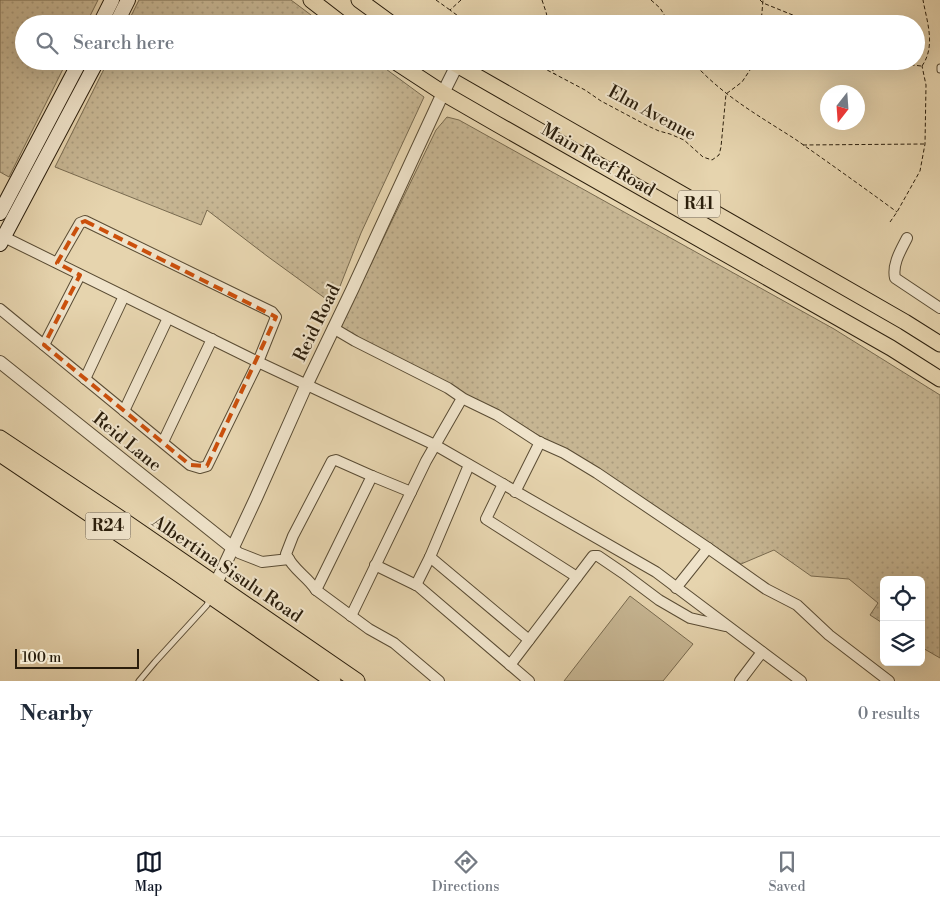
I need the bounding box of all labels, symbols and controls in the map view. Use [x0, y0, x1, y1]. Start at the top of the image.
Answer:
search box [15, 15, 925, 70]
icon: search [33, 29, 61, 57]
text: Search here [73, 31, 174, 55]
street label: Elm Avenue [604, 80, 700, 146]
north arrow [820, 85, 865, 130]
street label: Main Reef Road [537, 118, 660, 202]
road number: R41 [678, 190, 720, 218]
street label: Reid Road [288, 280, 346, 365]
street label: Reid Lane [88, 407, 166, 477]
street label: Albertina Sisulu Road [147, 510, 307, 628]
road number: R24 [86, 512, 130, 540]
map controls [880, 576, 925, 666]
button: locate [880, 576, 925, 621]
button: layers [880, 621, 925, 666]
scale bar [15, 646, 139, 669]
text: 100 m [22, 649, 61, 667]
text: Nearby [20, 701, 93, 727]
text: 0 results [858, 704, 920, 724]
tab: Map [135, 848, 163, 896]
tab: Directions [432, 848, 499, 896]
tab: Saved [769, 848, 805, 896]

